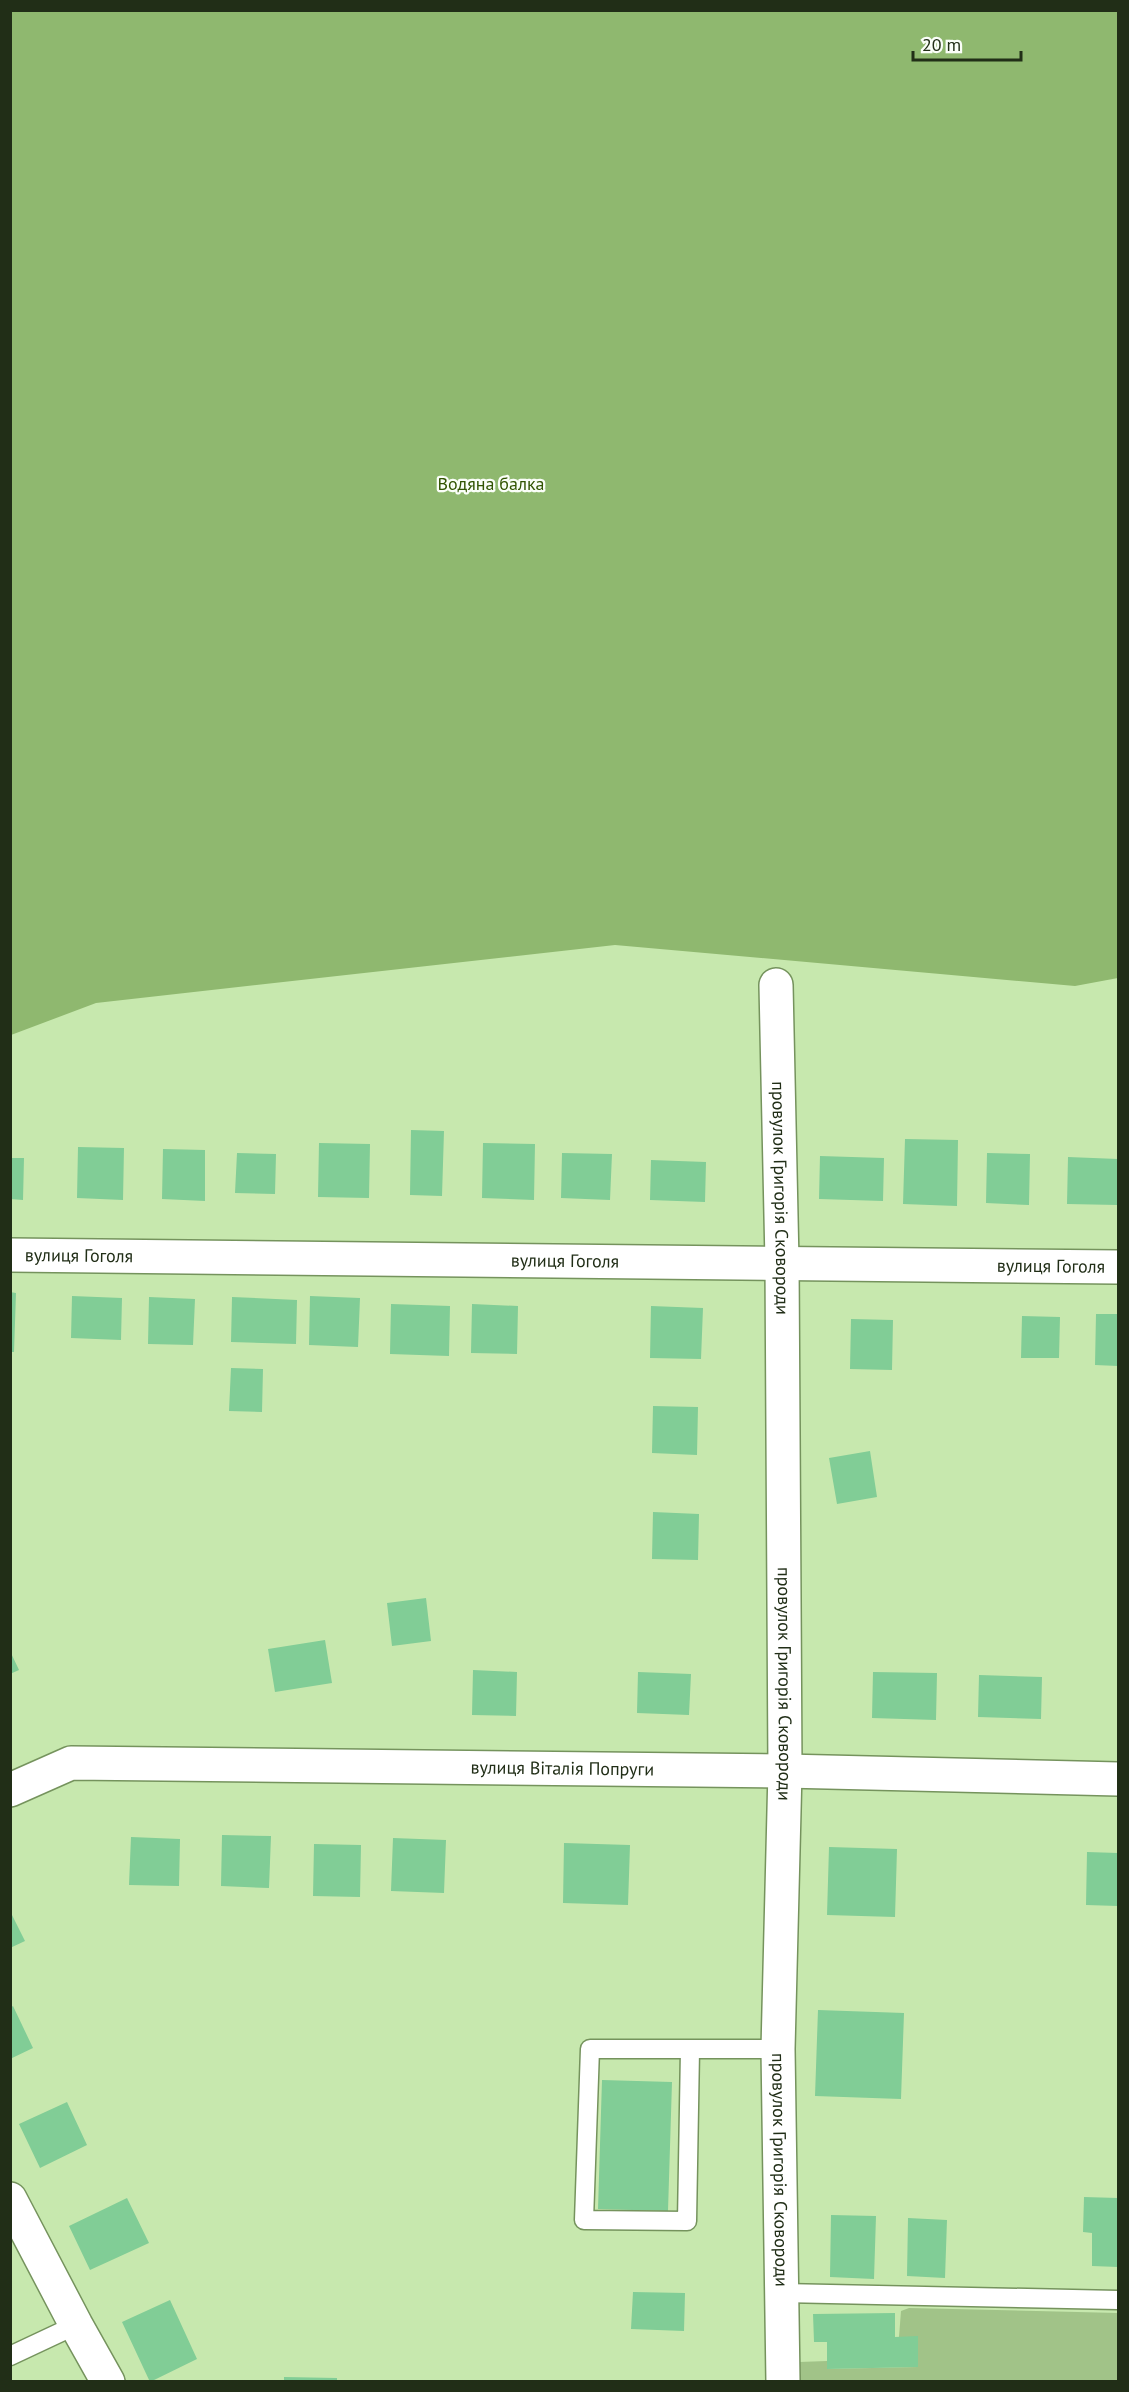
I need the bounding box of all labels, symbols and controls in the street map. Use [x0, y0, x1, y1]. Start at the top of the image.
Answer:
scale bar [913, 24, 1021, 62]
text: 20 m [922, 33, 961, 56]
park label: Водяна балка [438, 472, 544, 495]
street label: провулок Григорія Сковороди [767, 1081, 794, 1315]
street label: вулиця Гоголя [25, 1243, 133, 1267]
street label: вулиця Гоголя [511, 1248, 619, 1273]
street label: вулиця Гоголя [997, 1254, 1105, 1278]
street label: провулок Григорія Сковороди [773, 1567, 797, 1801]
street label: вулиця Віталія Попруги [470, 1755, 654, 1781]
street label: провулок Григорія Сковороди [767, 2053, 794, 2287]

